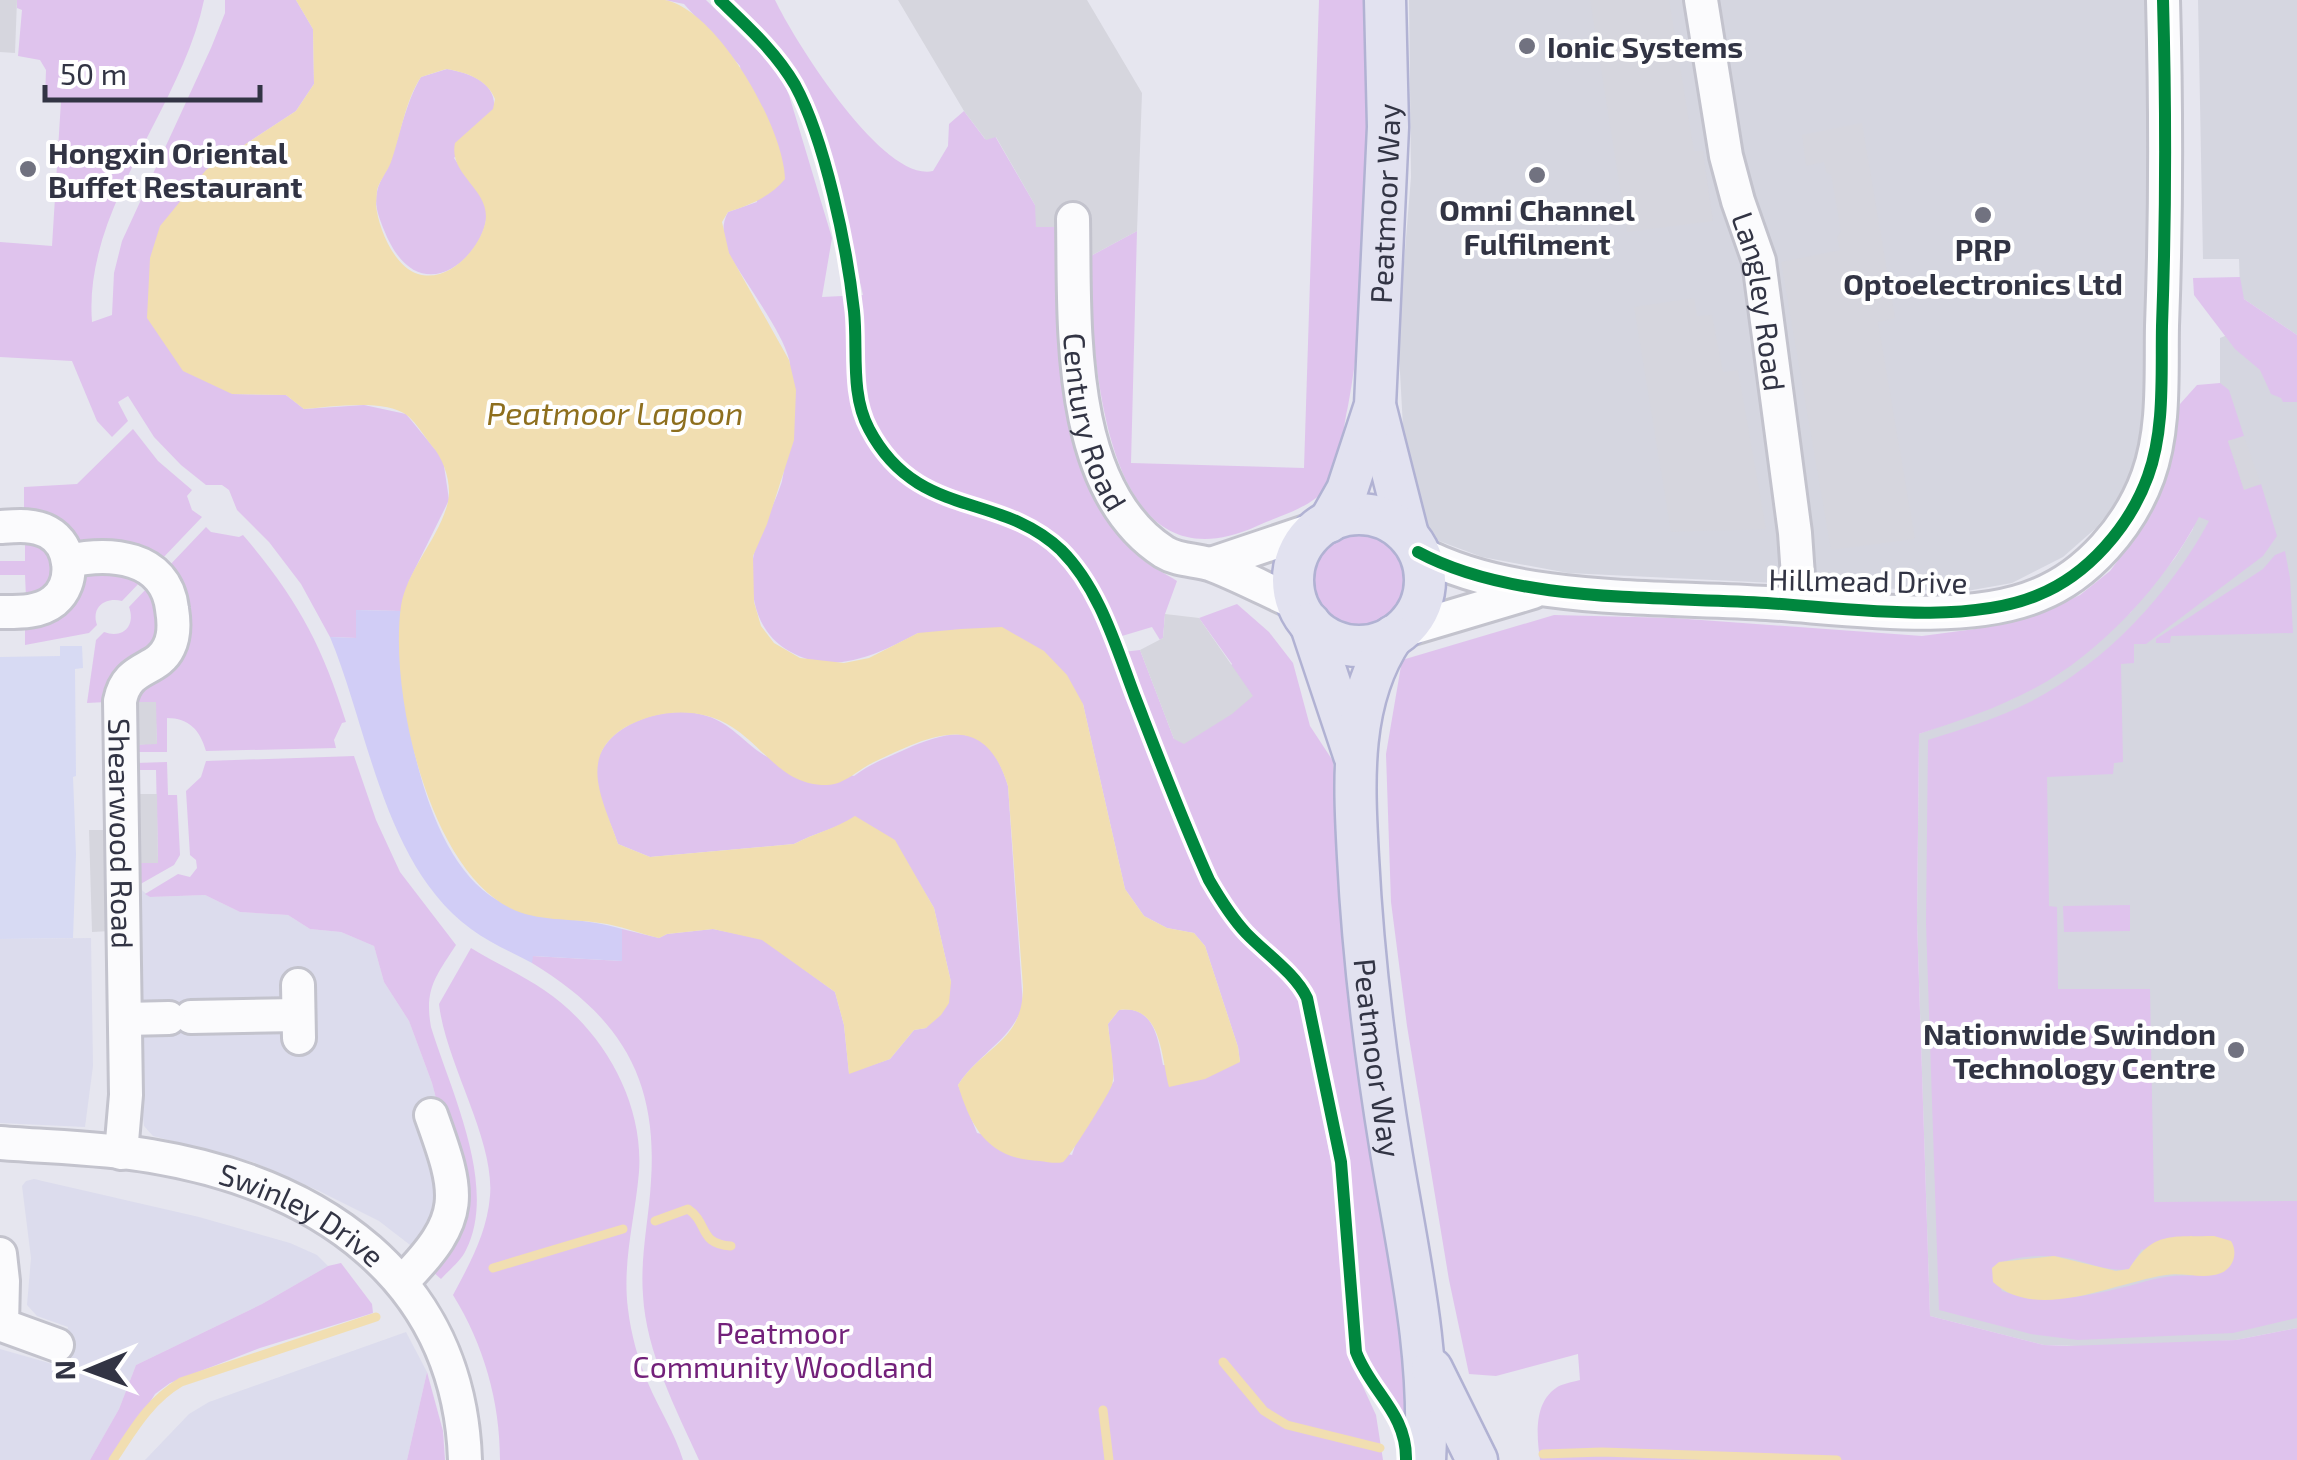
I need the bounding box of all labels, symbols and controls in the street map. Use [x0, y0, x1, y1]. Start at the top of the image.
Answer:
place label: Ionic Systems [1547, 28, 1743, 65]
marker: Ionic Systems [1516, 35, 1538, 57]
scale bar [45, 40, 260, 102]
text: 50 m [60, 55, 127, 91]
street label: Peatmoor Way [1362, 103, 1406, 304]
place label: Hongxin Oriental Buffet Restaurant [48, 134, 303, 204]
marker: Hongxin Oriental Buffet Restaurant [17, 158, 39, 180]
marker: Omni Channel Fulfilment [1526, 164, 1548, 186]
place label: Omni Channel Fulfilment [1439, 191, 1635, 261]
marker: PRP Optoelectronics Ltd [1972, 204, 1994, 226]
street label: Langley Road [1725, 207, 1794, 393]
place label: PRP Optoelectronics Ltd [1843, 231, 2123, 301]
street label: Century Road [1057, 332, 1135, 517]
water label: Peatmoor Lagoon [486, 393, 744, 432]
street label: Hillmead Drive [1768, 560, 1968, 600]
street label: Shearwood Road [102, 718, 142, 949]
street label: Peatmoor Way [1348, 957, 1410, 1160]
place label: Nationwide Swindon Technology Centre [1923, 1015, 2216, 1086]
marker: Nationwide Swindon Technology Centre [2225, 1039, 2247, 1061]
street label: Swinley Drive [215, 1155, 392, 1274]
park label: Peatmoor Community Woodland [633, 1314, 933, 1384]
north arrow [40, 1320, 140, 1420]
text: N [47, 1360, 81, 1381]

